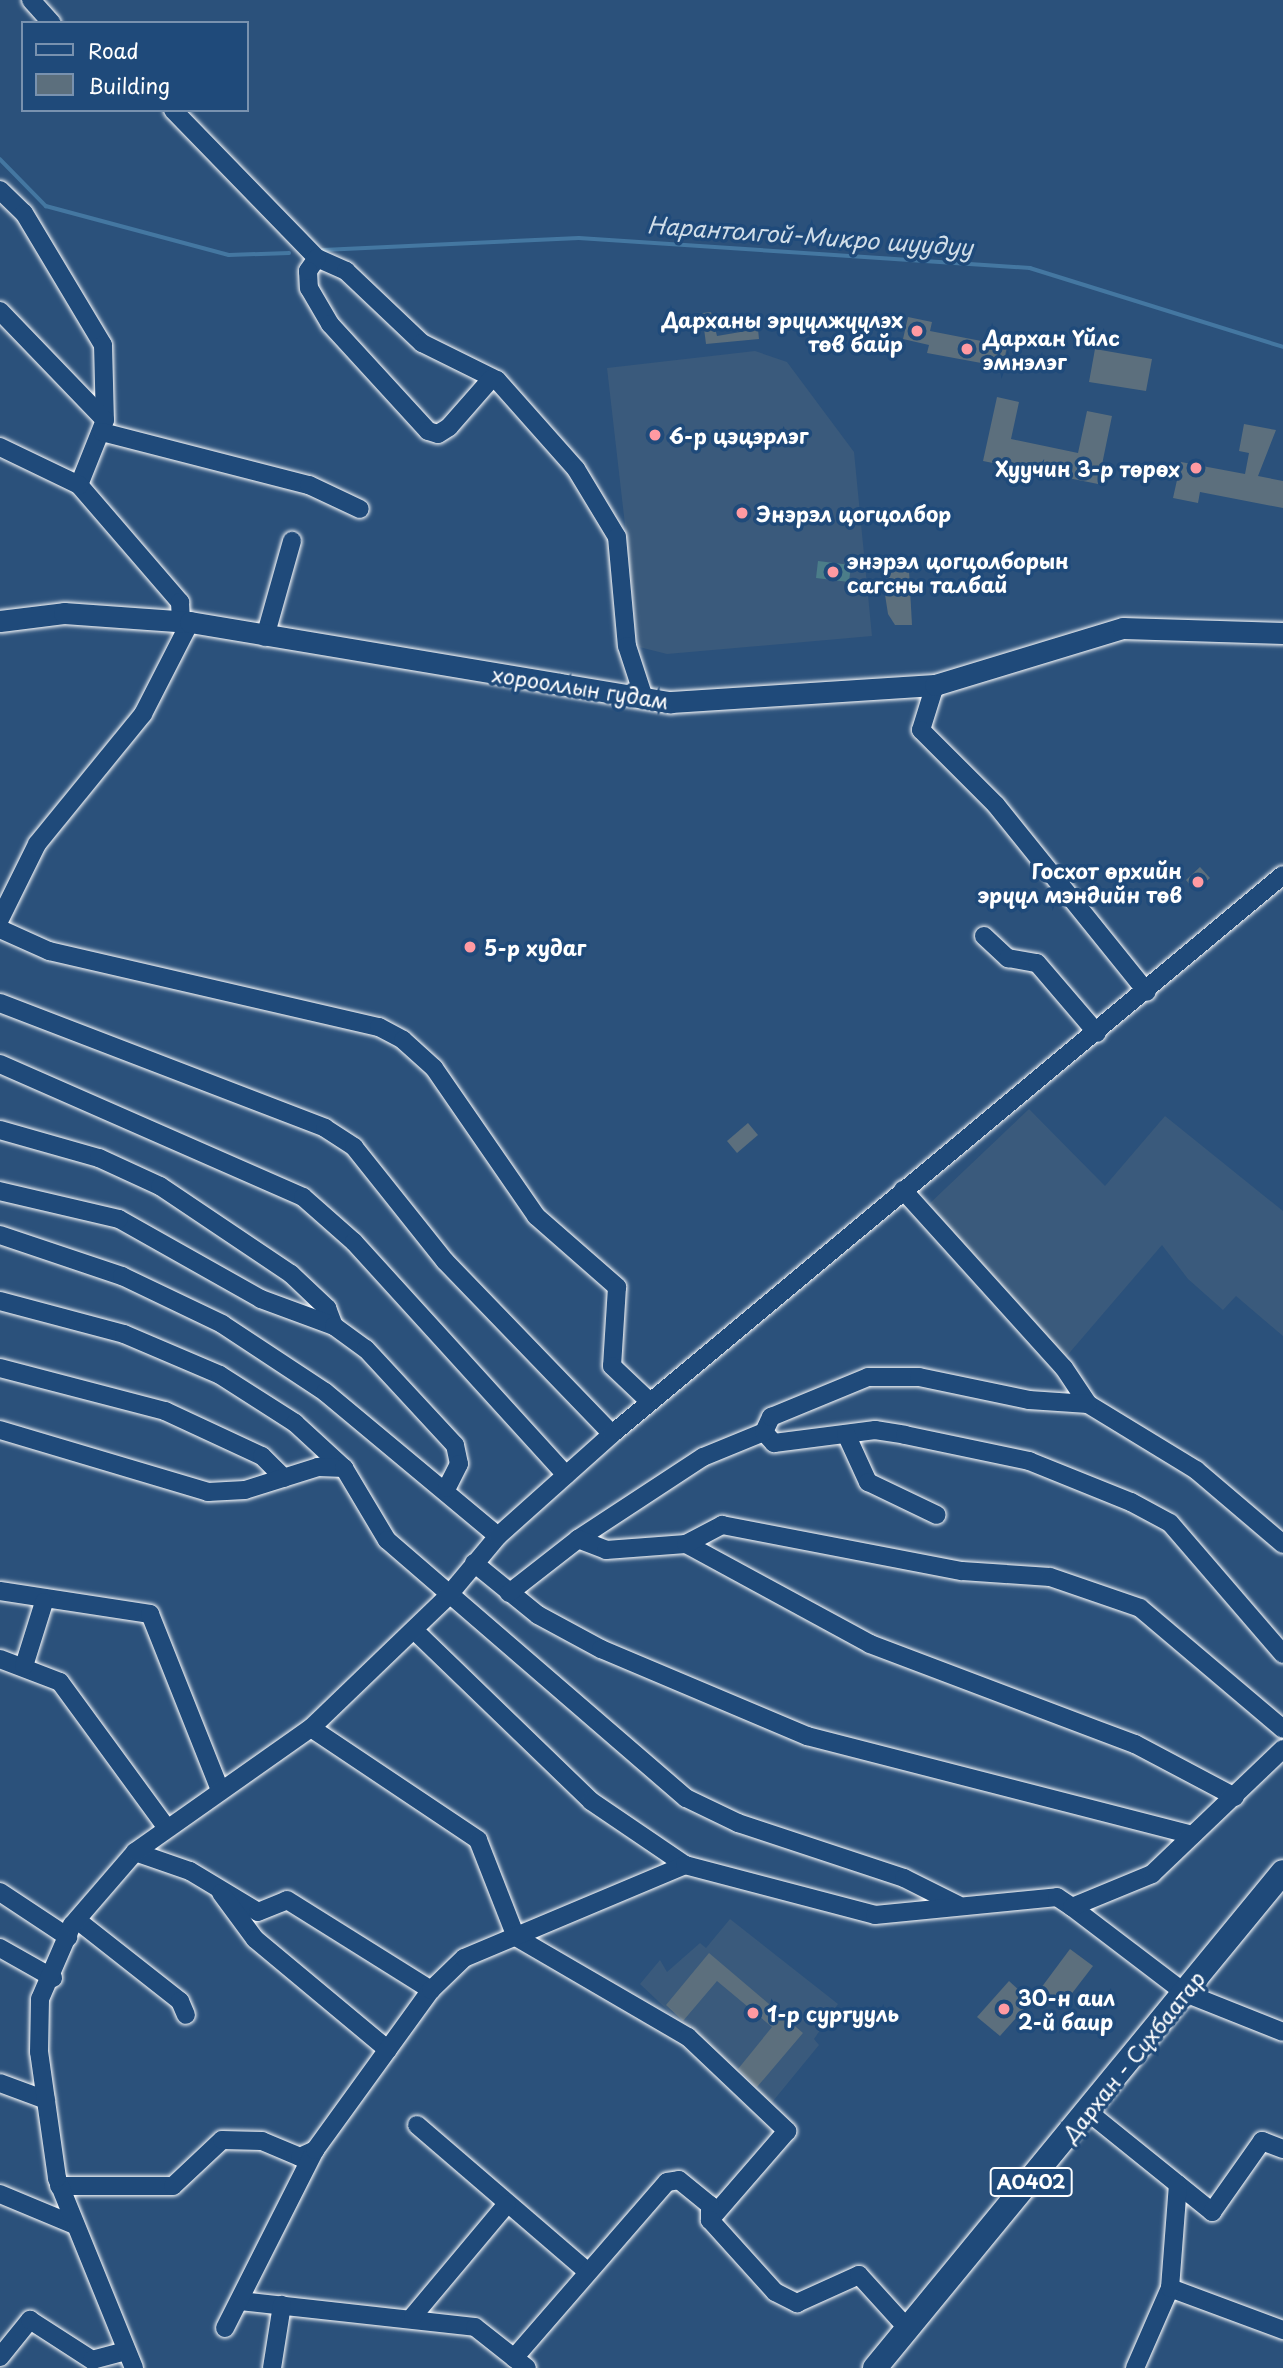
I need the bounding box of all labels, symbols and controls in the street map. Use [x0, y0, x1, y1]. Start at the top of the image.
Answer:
legend [21, 21, 248, 112]
text: Road [88, 34, 139, 66]
text: Building [88, 69, 170, 101]
water label: Нарантолгой-Микро шуудуу [646, 211, 974, 261]
place label: Дарханы эрүүлжүүлэх төв байр [662, 306, 903, 356]
marker: Дарханы эрүүлжүүлэх төв байр [909, 323, 925, 339]
place label: Дархан Үйлс эмнэлэг [983, 324, 1121, 374]
marker: Дархан Үйлс эмнэлэг [957, 339, 977, 359]
place label: 6-р цэцэрлэг [669, 422, 809, 448]
marker: 6-р цэцэрлэг [647, 427, 663, 443]
place label: Хуучин 3-р төрөх [995, 455, 1180, 481]
marker: Хуучин 3-р төрөх [1186, 458, 1206, 478]
place label: Энэрэл цогцолбор [756, 500, 951, 526]
marker: Энэрэл цогцолбор [734, 505, 750, 521]
place label: энэрэл цогцолборын сагсны талбай [847, 547, 1069, 597]
marker: энэрэл цогцолборын сагсны талбай [825, 564, 841, 580]
street label: хорооллын гудам [491, 661, 671, 713]
place label: Госхот өрхийн эрүүл мэндийн төв [977, 857, 1182, 907]
marker: Госхот өрхийн эрүүл мэндийн төв [1188, 872, 1208, 892]
place label: 5-р худаг [484, 934, 587, 960]
marker: 5-р худаг [462, 939, 478, 955]
street label: Дархан - Сүхбаатар [1056, 1965, 1210, 2147]
place label: 30-н аил 2-й баир [1018, 1984, 1116, 2034]
place label: 1-р сургууль [767, 2000, 900, 2026]
marker: 30-н аил 2-й баир [996, 2001, 1012, 2017]
marker: 1-р сургууль [745, 2005, 761, 2021]
road number: A0402 [989, 2166, 1073, 2198]

